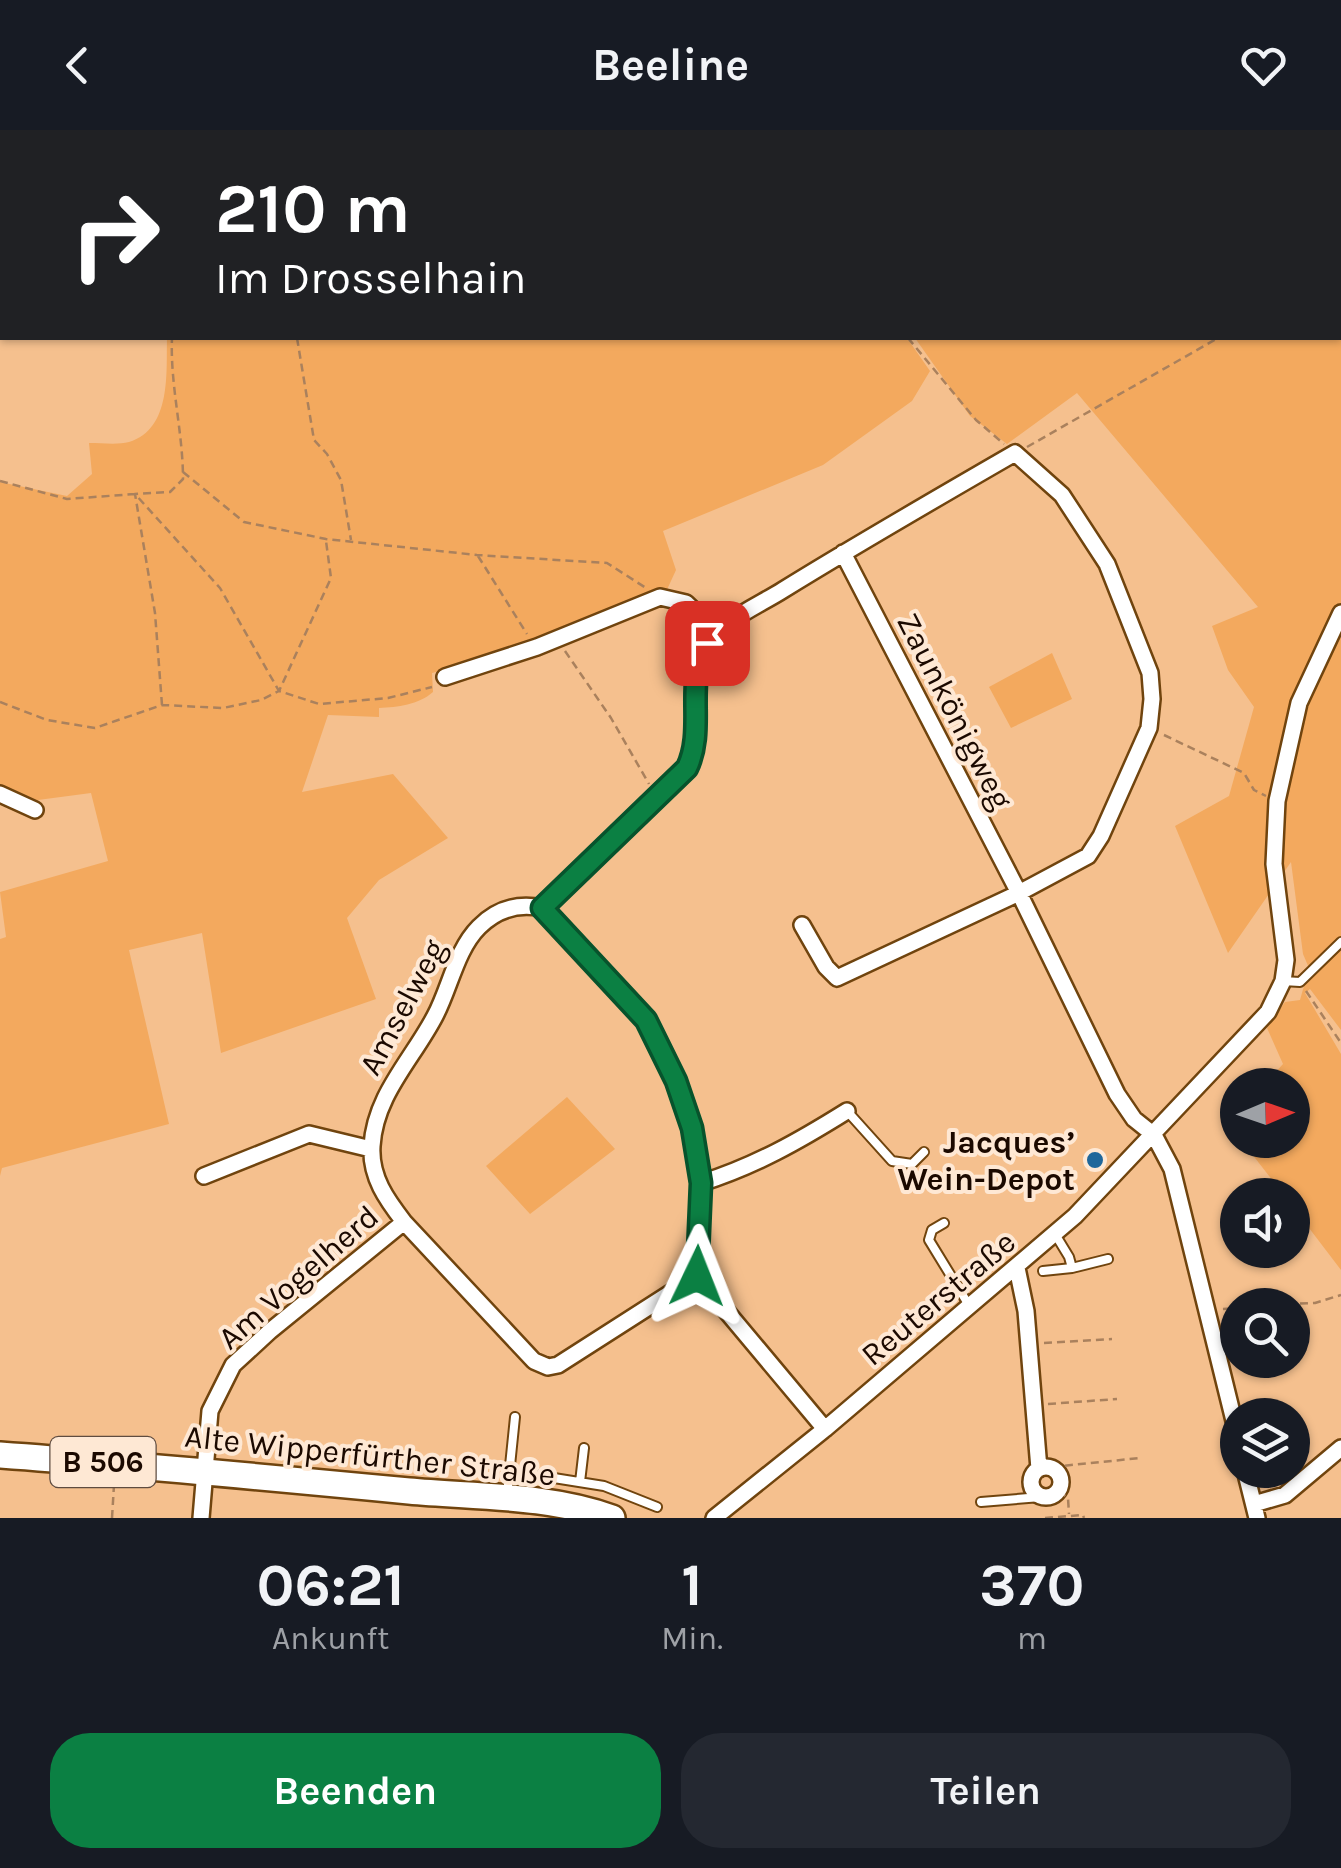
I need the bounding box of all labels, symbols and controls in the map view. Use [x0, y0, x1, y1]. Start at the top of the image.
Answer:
icon: back [50, 38, 105, 93]
icon: heart [1236, 38, 1291, 93]
text: Beeline [592, 39, 749, 91]
text: 210 m [215, 168, 411, 250]
icon: right [50, 170, 180, 300]
text: Im Drosselhain [215, 252, 526, 304]
pin [665, 601, 750, 686]
street label: Zaunkönigweg [889, 607, 1020, 816]
icon: arrive [680, 616, 735, 671]
street label: Amselweg [351, 933, 454, 1081]
north arrow [1220, 1068, 1310, 1158]
map controls [1220, 1068, 1310, 1488]
place label: Jacques’ Wein-Depot [897, 1124, 1075, 1198]
marker: Jacques’ Wein-Depot [1084, 1149, 1106, 1171]
button: sound [1220, 1178, 1310, 1268]
street label: Am Vogelherd [211, 1198, 386, 1357]
street label: Reuterstraße [854, 1223, 1023, 1373]
position arrow [645, 1224, 749, 1328]
button: search [1220, 1288, 1310, 1378]
button: layers [1220, 1398, 1310, 1488]
street label: Alte Wipperfürther Straße [183, 1418, 557, 1493]
road number: B 506 [51, 1437, 156, 1487]
text: 06:21 [256, 1550, 405, 1620]
text: 1 [681, 1550, 703, 1620]
text: 370 [979, 1550, 1084, 1620]
text: Ankunft [272, 1620, 389, 1657]
text: Min. [661, 1620, 723, 1657]
text: m [1017, 1620, 1047, 1657]
button: Beenden [50, 1733, 661, 1848]
button: Teilen [681, 1733, 1291, 1848]

